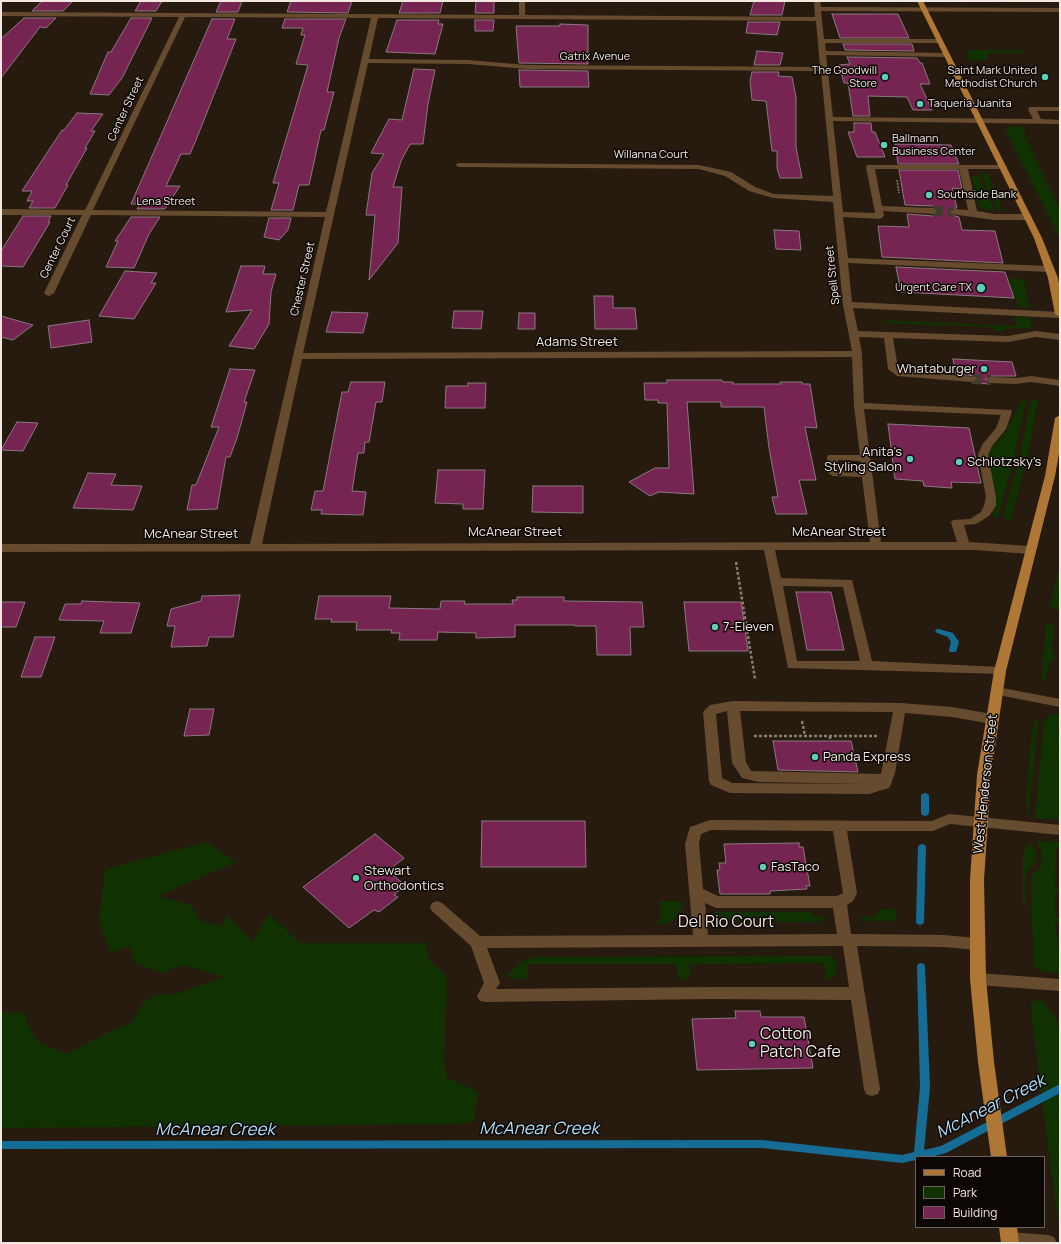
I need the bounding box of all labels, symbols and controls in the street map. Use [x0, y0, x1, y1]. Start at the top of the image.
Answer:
street label: Gatrix Avenue [560, 50, 630, 64]
place label: The Goodwill Store [812, 64, 877, 90]
place label: Saint Mark United Methodist Church [945, 64, 1037, 90]
marker: The Goodwill Store [880, 72, 890, 82]
marker: Saint Mark United Methodist Church [1040, 72, 1050, 82]
street label: Center Street [105, 75, 147, 143]
place label: Taqueria Juanita [928, 97, 1012, 111]
marker: Taqueria Juanita [915, 99, 925, 109]
place label: Ballmann Business Center [892, 132, 976, 158]
marker: Ballmann Business Center [879, 140, 889, 150]
street label: Willanna Court [614, 148, 688, 162]
place label: Southside Bank [937, 188, 1016, 202]
marker: Southside Bank [924, 190, 934, 200]
street label: Lena Street [136, 195, 196, 209]
street label: Center Court [37, 215, 79, 281]
street label: Chester Street [288, 241, 318, 317]
street label: Spell Street [823, 245, 843, 305]
place label: Urgent Care TX [895, 281, 972, 295]
marker: Urgent Care TX [975, 282, 987, 294]
street label: Adams Street [536, 334, 618, 350]
place label: Whataburger [897, 361, 976, 377]
marker: Whataburger [979, 364, 989, 374]
place label: Anita's Styling Salon [824, 444, 902, 475]
marker: Anita's Styling Salon [905, 454, 915, 464]
place label: Schlotzsky's [967, 454, 1041, 470]
marker: Schlotzsky's [954, 457, 964, 467]
street label: McAnear Street [468, 524, 562, 540]
street label: McAnear Street [792, 524, 886, 540]
street label: McAnear Street [144, 526, 238, 542]
place label: 7-Eleven [723, 619, 774, 635]
marker: 7-Eleven [710, 622, 720, 632]
street label: West Henderson Street [971, 713, 1001, 855]
place label: Panda Express [823, 749, 911, 765]
marker: Panda Express [810, 752, 820, 762]
place label: FasTaco [771, 859, 819, 875]
marker: FasTaco [758, 862, 768, 872]
place label: Stewart Orthodontics [364, 863, 444, 894]
marker: Stewart Orthodontics [351, 873, 361, 883]
street label: Del Rio Court [678, 913, 774, 933]
place label: Cotton Patch Cafe [760, 1025, 841, 1063]
marker: Cotton Patch Cafe [747, 1039, 757, 1049]
water label: McAnear Creek [933, 1071, 1049, 1143]
water label: McAnear Creek [479, 1119, 599, 1139]
water label: McAnear Creek [155, 1120, 275, 1140]
legend [915, 1156, 1045, 1228]
text: Road [953, 1164, 981, 1181]
text: Park [953, 1184, 977, 1201]
text: Building [953, 1204, 997, 1221]

